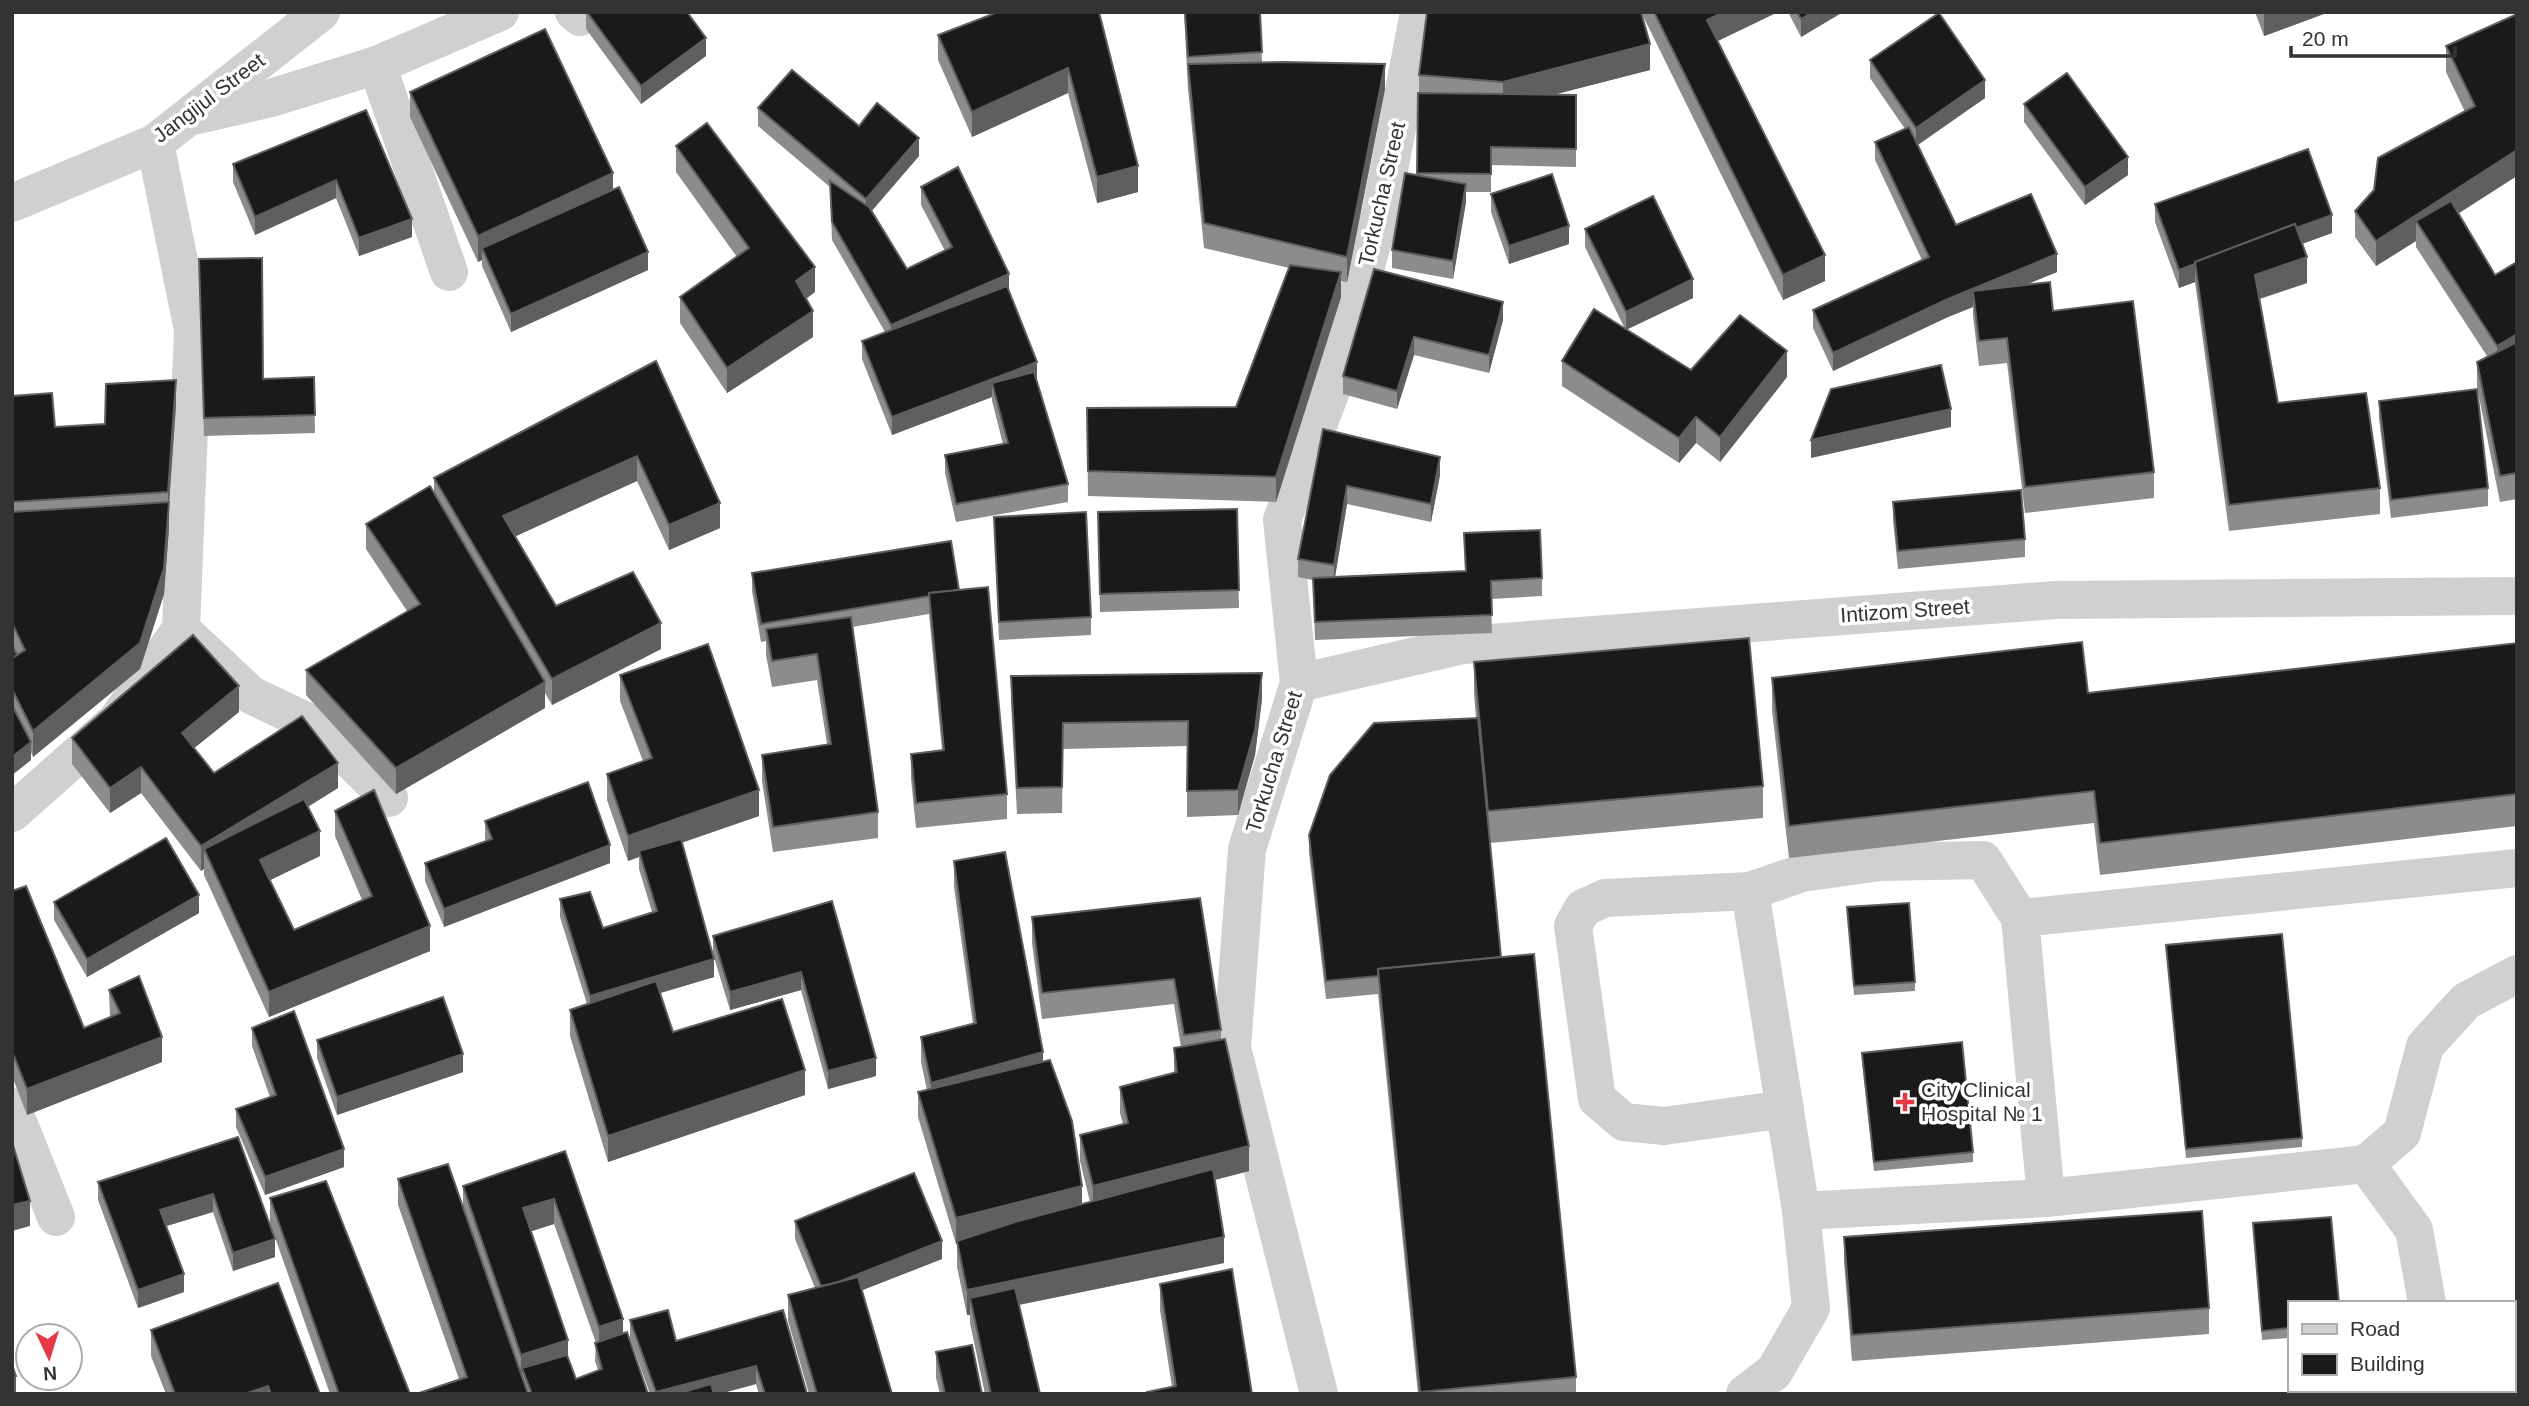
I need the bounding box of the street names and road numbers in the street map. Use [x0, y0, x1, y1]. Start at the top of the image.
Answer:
street label: Jangijul Street [149, 48, 269, 147]
street label: Torkucha Street [1354, 119, 1409, 268]
street label: Intizom Street [1840, 594, 1971, 626]
street label: Torkucha Street [1241, 688, 1306, 836]

